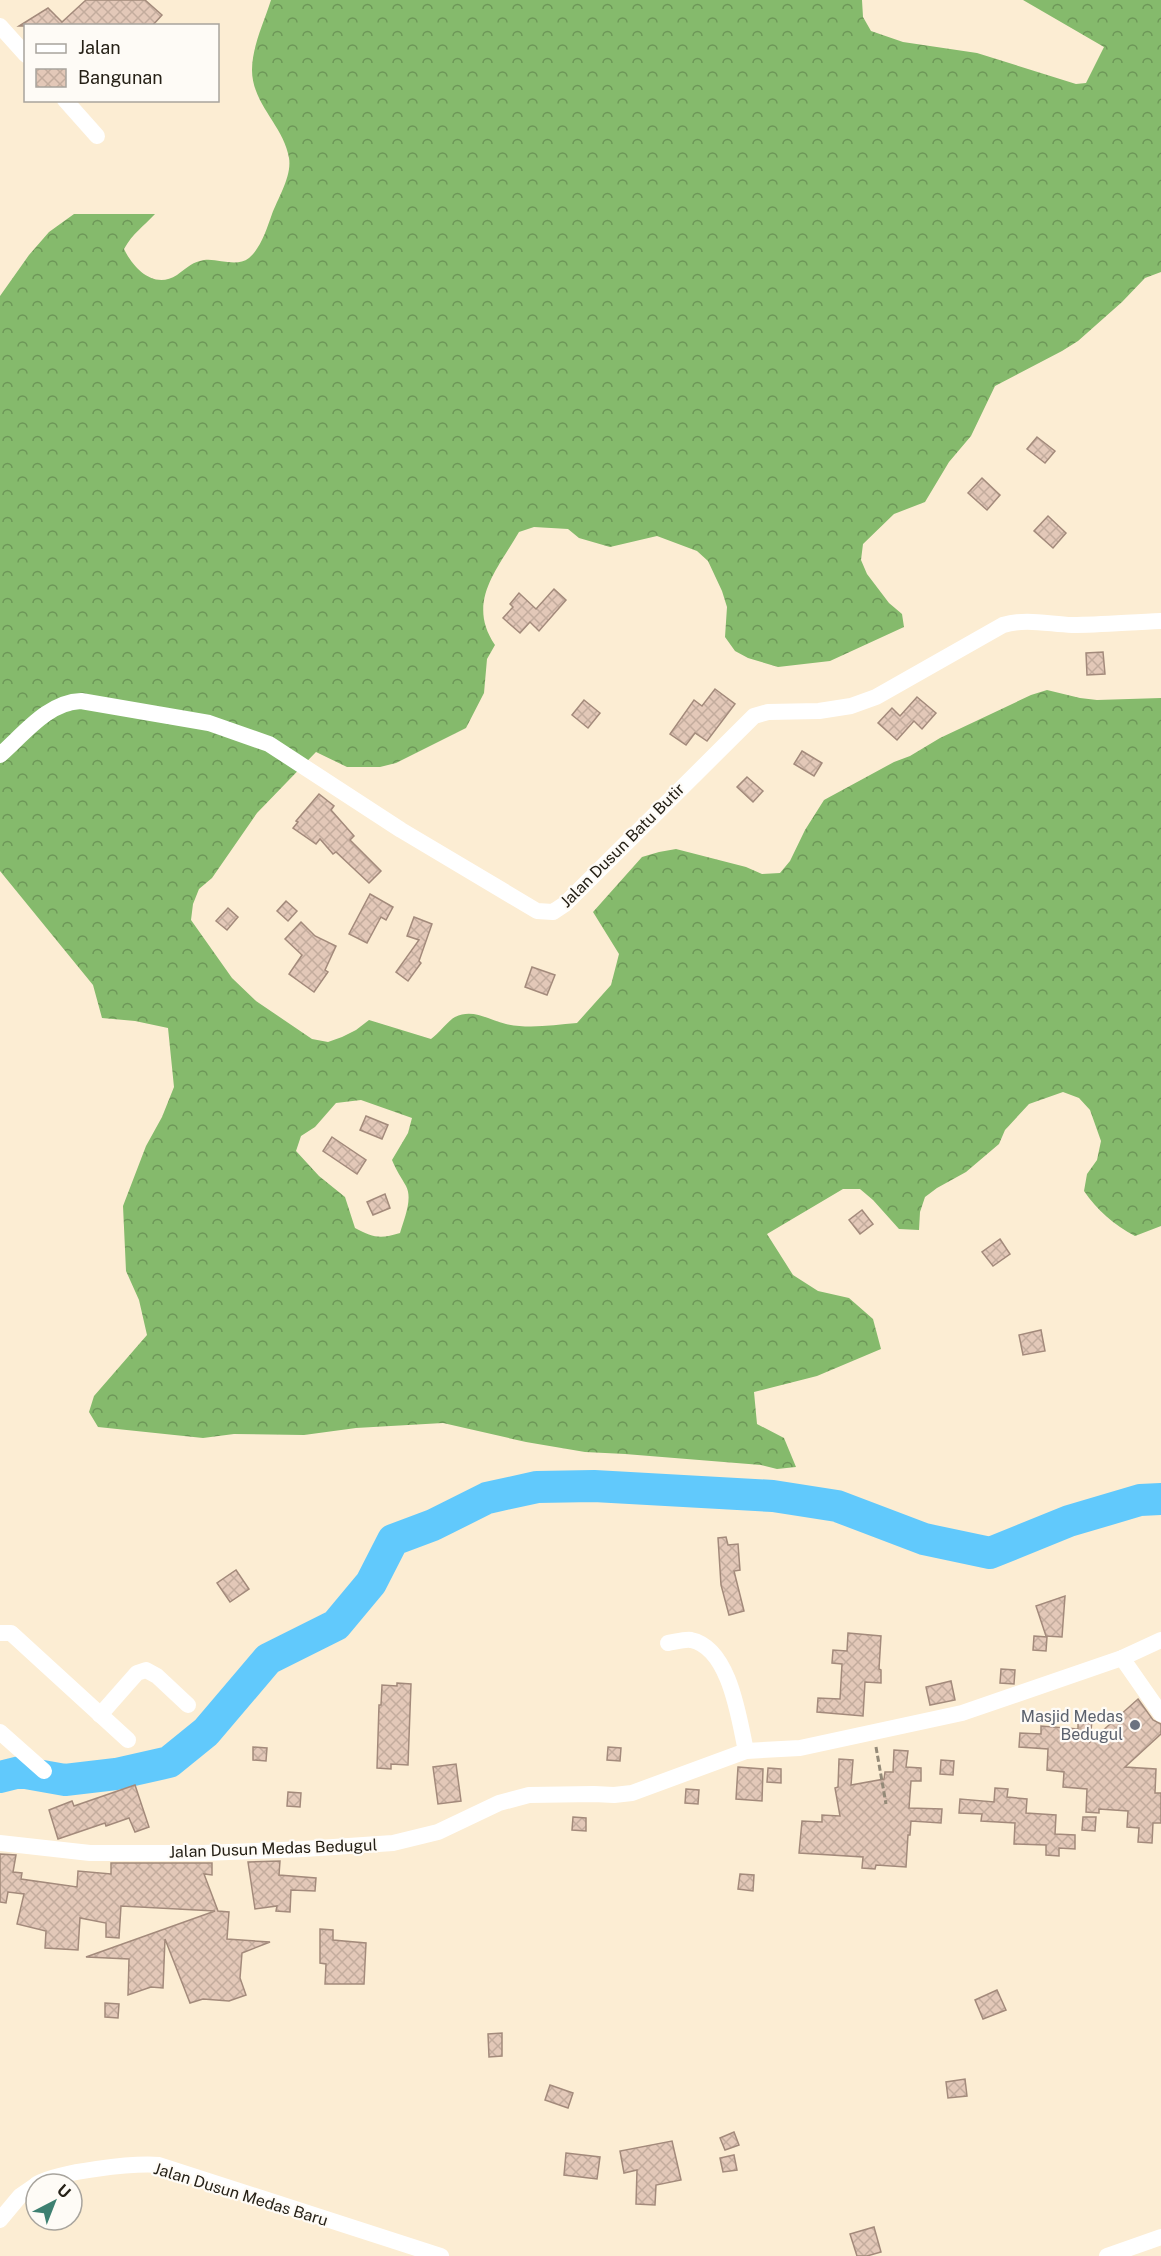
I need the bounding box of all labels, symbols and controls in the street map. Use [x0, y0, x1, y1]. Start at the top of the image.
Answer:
legend [24, 24, 219, 102]
text: Jalan [78, 37, 121, 58]
text: Bangunan [78, 67, 163, 88]
street label: Jalan Dusun Batu Butir [556, 779, 688, 911]
place label: Masjid Medas Bedugul [1021, 1707, 1123, 1744]
marker: Masjid Medas Bedugul [1128, 1718, 1142, 1732]
street label: Jalan Dusun Medas Bedugul [168, 1835, 378, 1862]
street label: Jalan Dusun Medas Baru [151, 2159, 330, 2230]
north arrow [24, 2172, 84, 2232]
text: U [53, 2180, 74, 2202]

